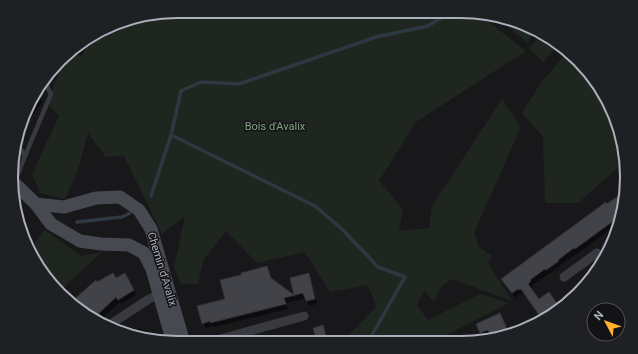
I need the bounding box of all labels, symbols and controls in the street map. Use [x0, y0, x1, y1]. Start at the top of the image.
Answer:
park label: Bois d'Avalix [245, 120, 306, 133]
street label: Chemin d'Avalix [145, 230, 180, 308]
north arrow [586, 302, 626, 342]
text: N [591, 308, 606, 323]

